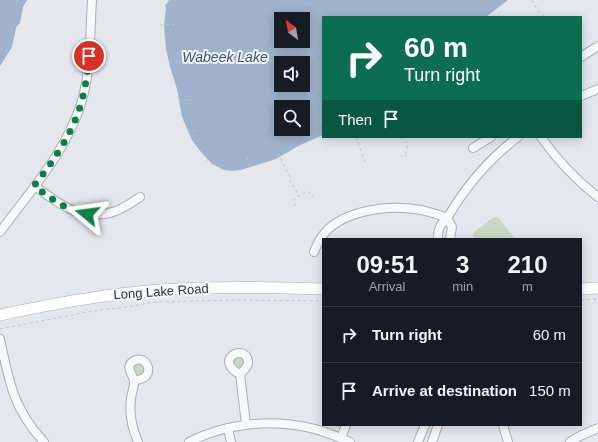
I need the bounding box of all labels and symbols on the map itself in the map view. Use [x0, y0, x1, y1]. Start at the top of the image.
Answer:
north arrow [274, 12, 310, 48]
pin [72, 39, 106, 73]
water label: Wabeek Lake [182, 49, 268, 65]
position arrow [66, 193, 108, 235]
street label: Long Lake Road [113, 281, 209, 302]

